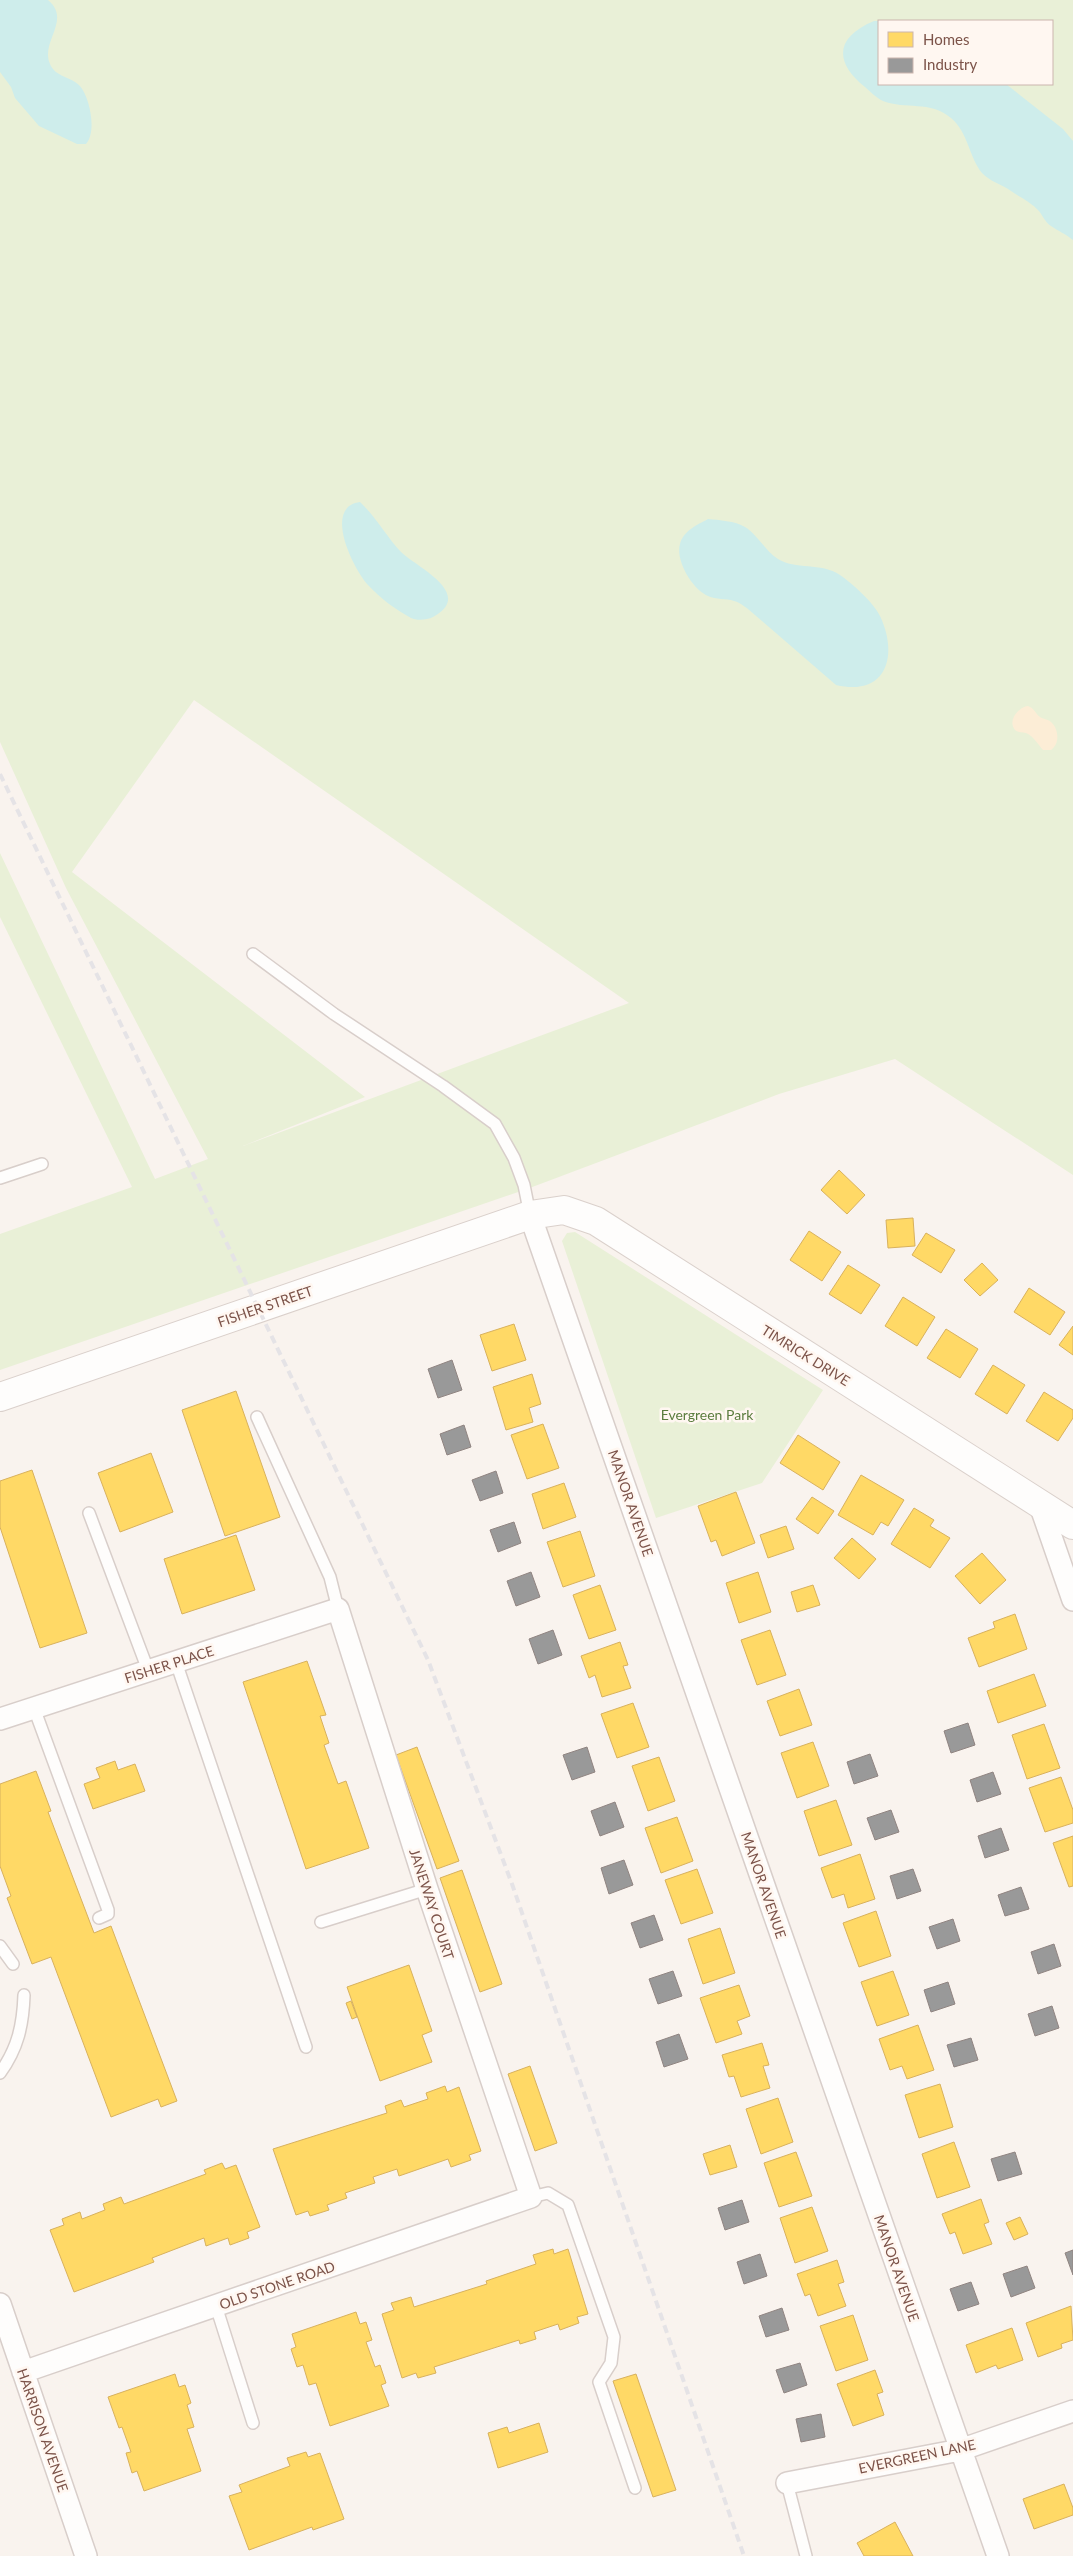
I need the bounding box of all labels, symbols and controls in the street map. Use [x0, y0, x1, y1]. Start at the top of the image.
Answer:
legend [878, 20, 1053, 85]
text: Homes [923, 30, 969, 48]
text: Industry [923, 55, 978, 73]
street label: FISHER STREET [215, 1282, 316, 1330]
street label: TIMRICK DRIVE [759, 1321, 853, 1389]
park label: Evergreen Park [661, 1406, 754, 1423]
street label: MANOR AVENUE [605, 1447, 657, 1559]
street label: FISHER PLACE [122, 1642, 216, 1686]
street label: MANOR AVENUE [738, 1829, 790, 1941]
street label: JANEWAY COURT [406, 1846, 458, 1962]
street label: MANOR AVENUE [871, 2212, 923, 2324]
street label: OLD STONE ROAD [217, 2257, 337, 2313]
street label: HARRISON AVENUE [14, 2366, 72, 2494]
street label: EVERGREEN LANE [857, 2435, 977, 2477]

